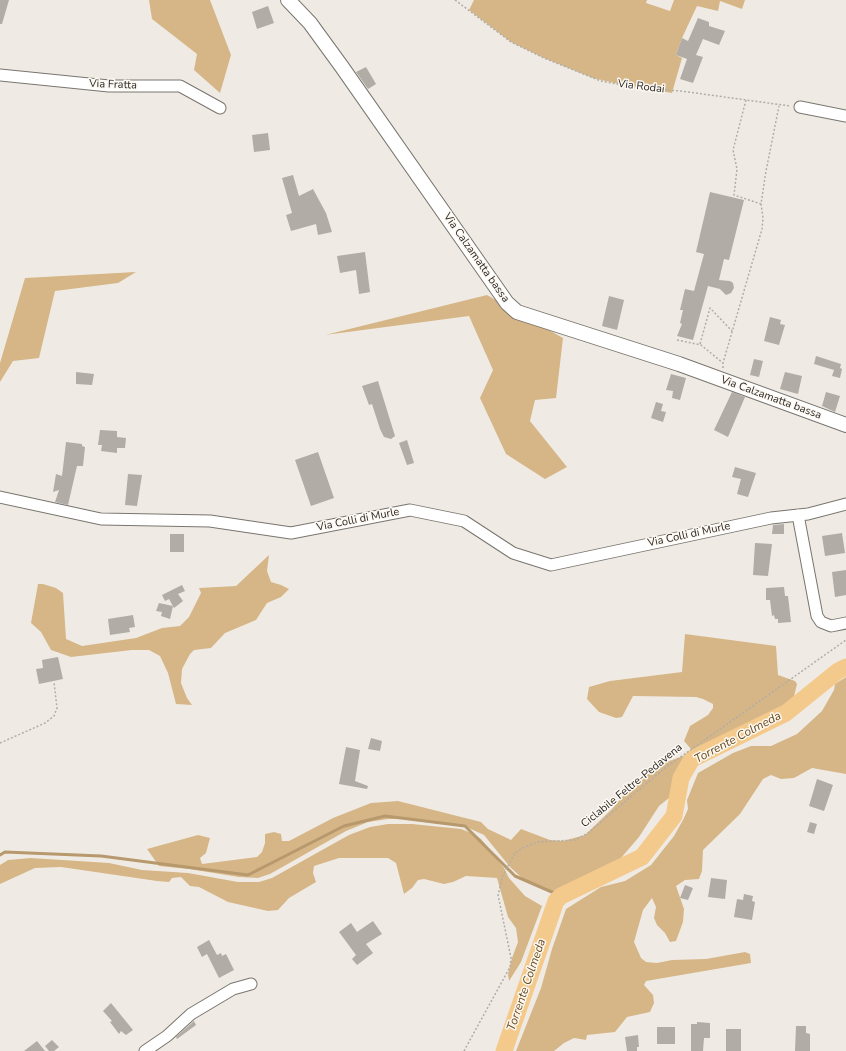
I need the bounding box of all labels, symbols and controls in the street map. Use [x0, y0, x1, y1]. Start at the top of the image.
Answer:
street label: Via Fratta [89, 78, 137, 92]
street label: Via Rodai [617, 78, 665, 96]
street label: Via Calzamatta bassa [440, 211, 512, 305]
street label: Via Calzamatta bassa [719, 374, 823, 422]
street label: Via Colli di Murle [315, 505, 401, 535]
street label: Via Colli di Murle [646, 520, 732, 550]
water label: Torrente Colmeda [692, 709, 784, 767]
street label: Ciclabile Feltre-Pedavena [579, 741, 685, 831]
water label: Torrente Colmeda [505, 937, 549, 1033]

